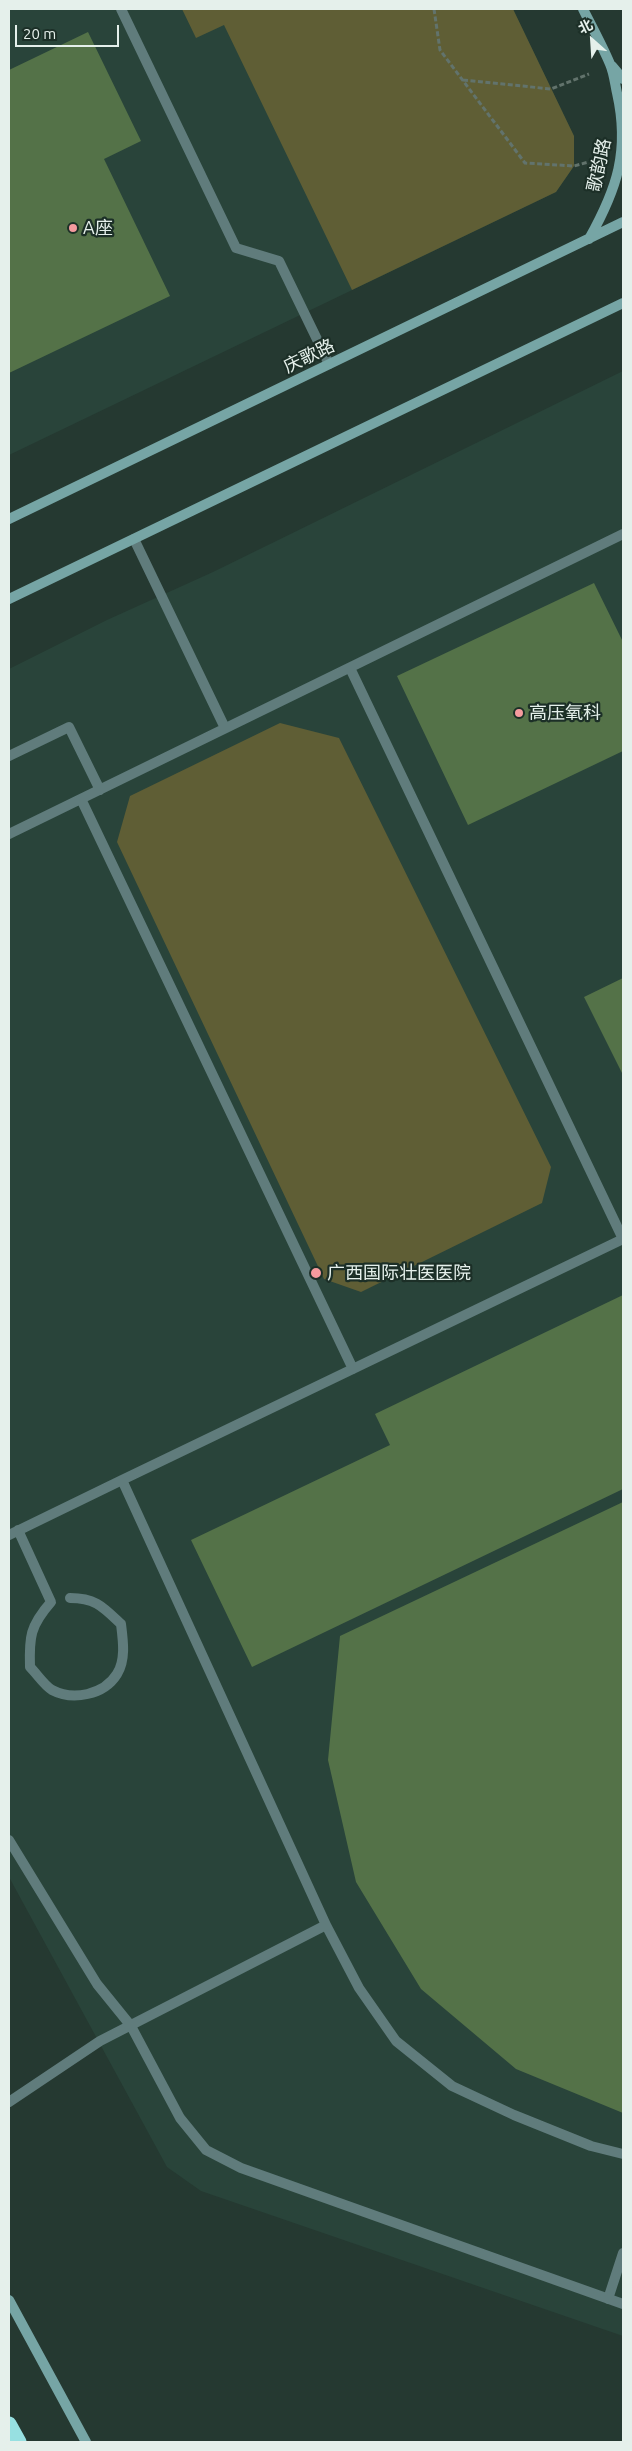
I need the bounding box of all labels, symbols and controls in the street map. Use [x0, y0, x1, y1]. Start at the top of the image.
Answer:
scale bar [18, 15, 121, 47]
north arrow [567, 15, 617, 65]
text: 北 [576, 16, 595, 37]
text: 20 m [23, 25, 56, 42]
street label: 歌韵路 [583, 136, 615, 194]
place label: A座 [83, 217, 113, 239]
marker: A座 [67, 222, 79, 234]
street label: 庆歌路 [280, 334, 338, 378]
place label: 高压氧科 [529, 702, 601, 724]
marker: 高压氧科 [513, 707, 525, 719]
place label: 广西国际壮医医院 [327, 1262, 471, 1284]
marker: 广西国际壮医医院 [309, 1266, 323, 1280]

